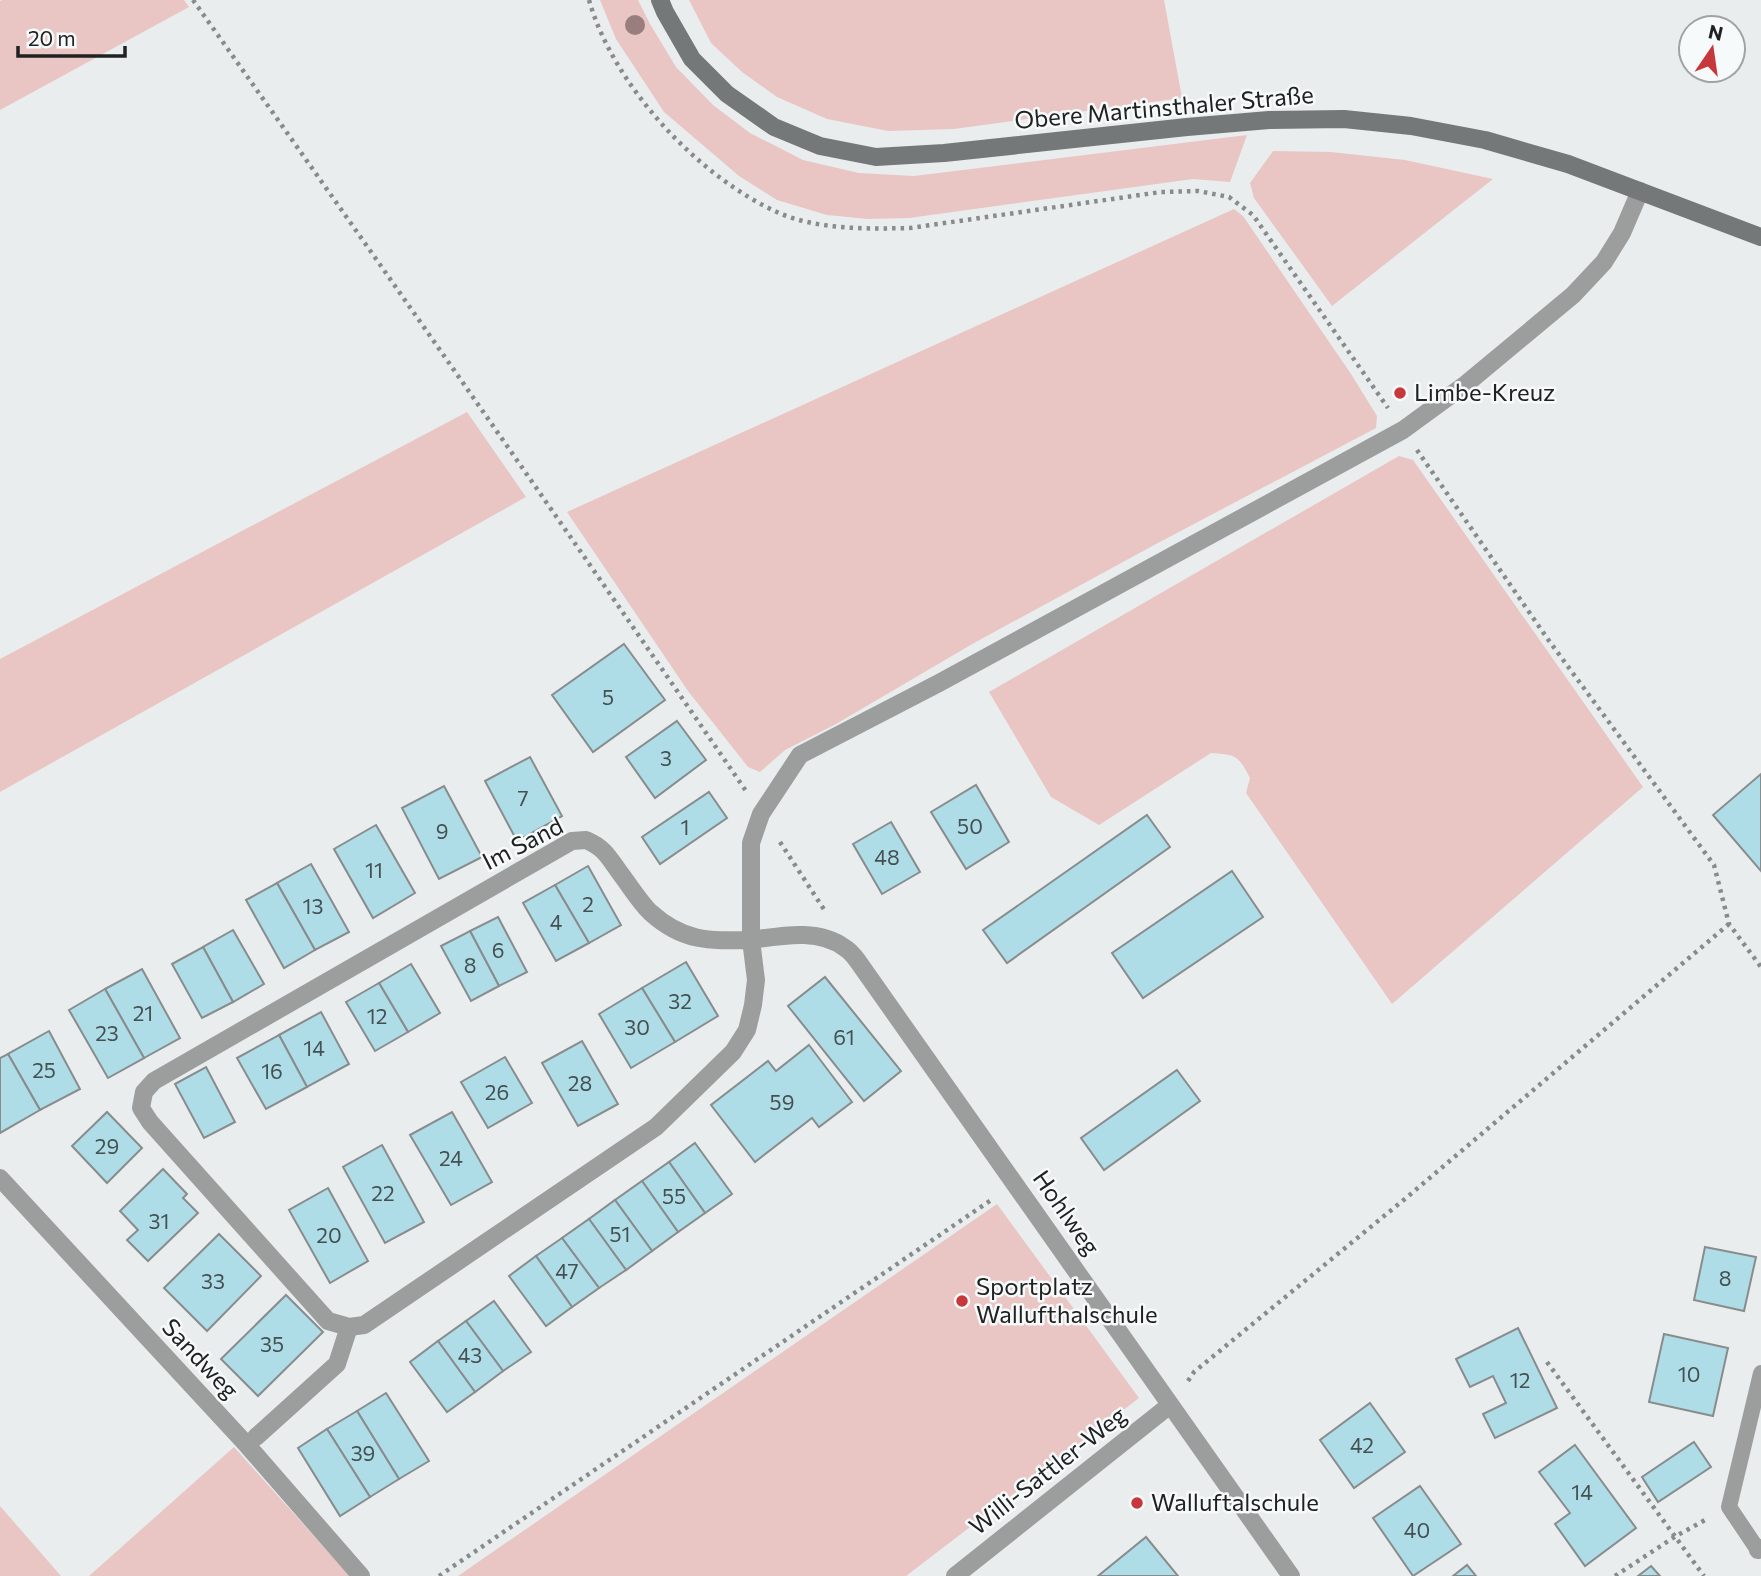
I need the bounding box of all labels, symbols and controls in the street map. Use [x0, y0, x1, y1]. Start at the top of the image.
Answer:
scale bar [18, 14, 124, 58]
north arrow [1677, 14, 1747, 84]
text: N [1706, 19, 1725, 45]
text: 20 m [28, 25, 76, 50]
street label: Obere Martinsthaler Straße [1013, 79, 1315, 134]
place label: Limbe-Kreuz [1414, 377, 1555, 406]
marker: Limbe-Kreuz [1392, 385, 1408, 401]
house number: 5 [602, 684, 614, 709]
house number: 3 [660, 745, 672, 770]
house number: 7 [517, 785, 529, 810]
street label: Im Sand [477, 810, 567, 875]
house number: 50 [957, 813, 983, 838]
house number: 1 [681, 814, 689, 839]
house number: 9 [436, 818, 448, 843]
house number: 48 [874, 844, 900, 869]
house number: 11 [365, 857, 383, 882]
house number: 2 [582, 891, 594, 916]
house number: 13 [303, 893, 323, 918]
house number: 4 [550, 909, 563, 934]
house number: 6 [492, 937, 504, 962]
house number: 8 [464, 952, 476, 977]
house number: 32 [668, 988, 692, 1013]
house number: 21 [133, 1000, 153, 1025]
house number: 12 [367, 1003, 387, 1028]
house number: 30 [624, 1014, 650, 1039]
house number: 23 [95, 1020, 119, 1045]
house number: 61 [833, 1024, 855, 1049]
house number: 14 [303, 1035, 325, 1060]
house number: 25 [32, 1057, 56, 1082]
house number: 16 [261, 1058, 283, 1083]
house number: 28 [568, 1070, 592, 1095]
house number: 26 [485, 1079, 509, 1104]
house number: 59 [770, 1089, 794, 1114]
house number: 29 [95, 1133, 119, 1158]
house number: 24 [439, 1145, 463, 1170]
street label: Hohlweg [1028, 1164, 1107, 1260]
house number: 22 [371, 1180, 395, 1205]
house number: 55 [662, 1183, 686, 1208]
house number: 31 [149, 1208, 169, 1233]
house number: 51 [609, 1221, 631, 1246]
house number: 20 [316, 1222, 342, 1247]
house number: 47 [555, 1258, 579, 1283]
house number: 8 [1719, 1265, 1731, 1290]
house number: 33 [201, 1268, 225, 1293]
place label: Sportplatz Wallufthalschule [976, 1271, 1158, 1328]
marker: Sportplatz Wallufthalschule [954, 1293, 970, 1309]
street label: Sandweg [157, 1312, 245, 1404]
house number: 35 [260, 1331, 284, 1356]
house number: 43 [458, 1342, 482, 1367]
house number: 10 [1678, 1361, 1700, 1386]
house number: 12 [1510, 1367, 1530, 1392]
street label: Willi-Sattler-Weg [963, 1400, 1131, 1540]
house number: 42 [1350, 1432, 1374, 1457]
house number: 39 [351, 1440, 375, 1465]
house number: 14 [1571, 1479, 1593, 1504]
place label: Walluftalschule [1151, 1487, 1319, 1516]
marker: Walluftalschule [1129, 1495, 1145, 1511]
house number: 40 [1404, 1517, 1430, 1542]

